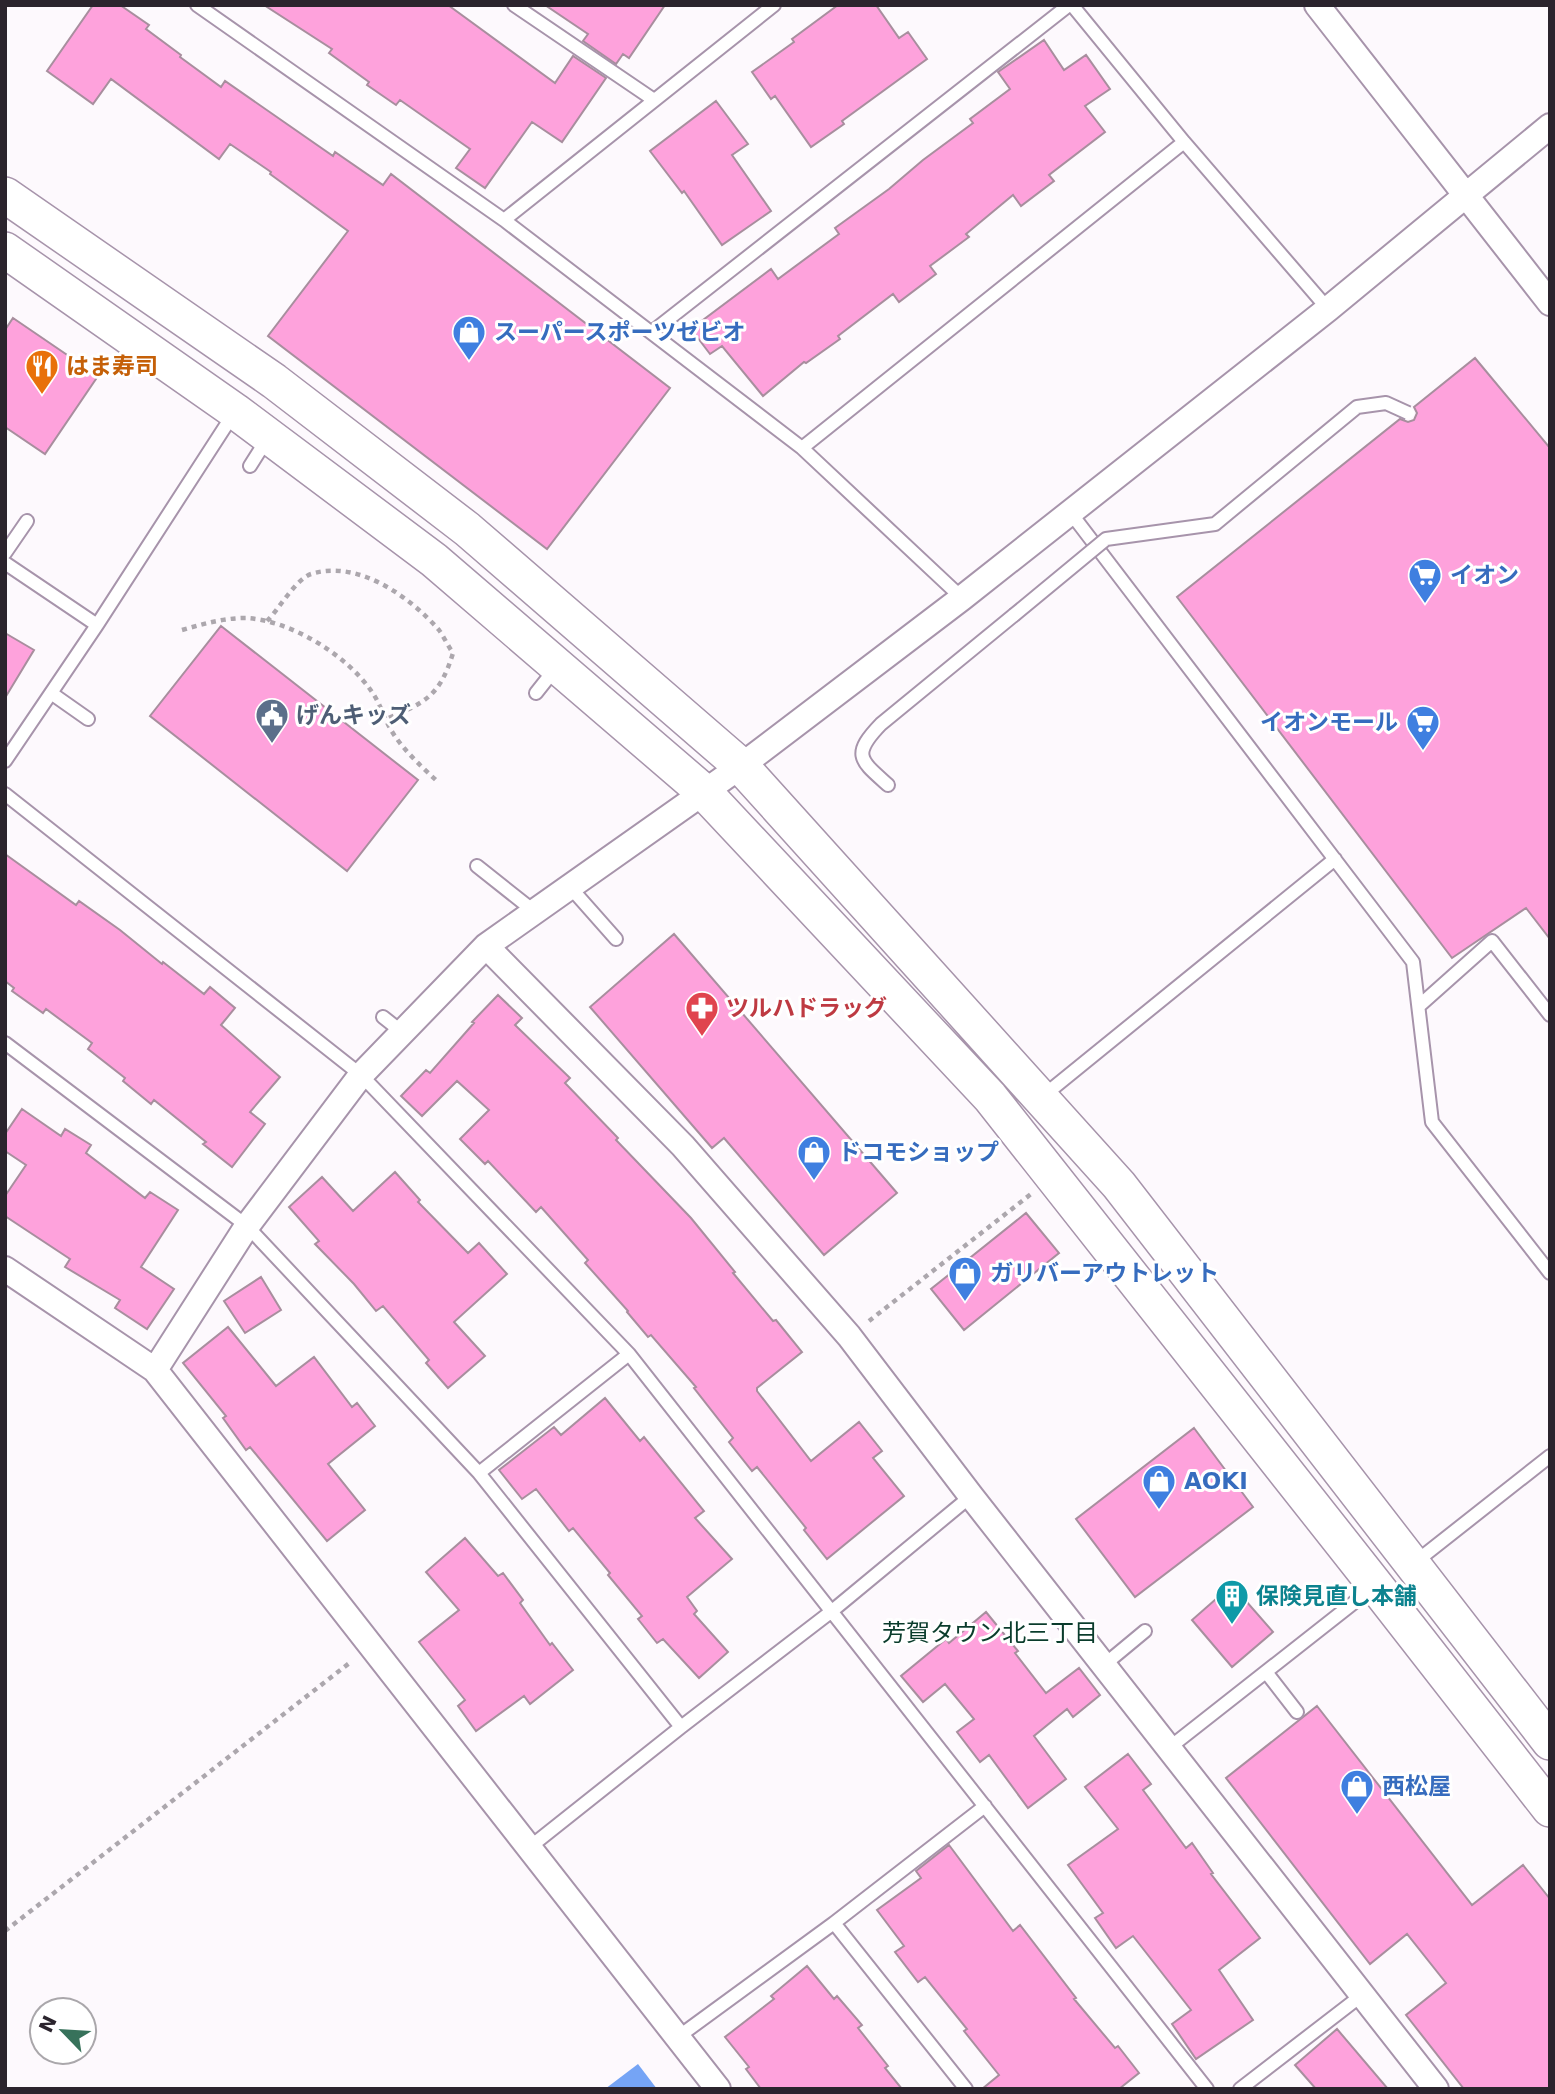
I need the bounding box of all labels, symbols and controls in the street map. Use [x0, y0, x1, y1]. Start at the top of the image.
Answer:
shop icon: スーパースポーツゼビオ [450, 313, 488, 362]
place label: スーパースポーツゼビオ [494, 319, 745, 345]
restaurant icon: はま寿司 [23, 347, 61, 396]
place label: はま寿司 [66, 353, 158, 379]
supermarket icon: イオン [1406, 556, 1444, 605]
place label: イオン [1450, 562, 1519, 588]
public building icon: げんキッズ [253, 696, 291, 745]
place label: げんキッズ [296, 702, 411, 728]
supermarket icon: イオンモール [1404, 703, 1442, 752]
place label: イオンモール [1260, 709, 1398, 735]
pharmacy icon: ツルハドラッグ [683, 989, 721, 1038]
place label: ツルハドラッグ [726, 995, 887, 1021]
shop icon: ドコモショップ [795, 1133, 833, 1182]
place label: ドコモショップ [838, 1139, 999, 1165]
shop icon: ガリバーアウトレット [946, 1254, 984, 1303]
place label: ガリバーアウトレット [990, 1260, 1219, 1286]
shop icon: AOKI [1140, 1462, 1178, 1511]
place label: AOKI [1184, 1468, 1248, 1494]
building icon: 保険見直し本舗 [1213, 1577, 1251, 1626]
place label: 保険見直し本舗 [1256, 1583, 1417, 1609]
district label: 芳賀タウン北三丁目 [882, 1619, 1098, 1647]
shop icon: 西松屋 [1338, 1767, 1376, 1816]
place label: 西松屋 [1382, 1773, 1451, 1799]
north arrow [28, 1996, 98, 2066]
text: N [34, 2012, 61, 2036]

